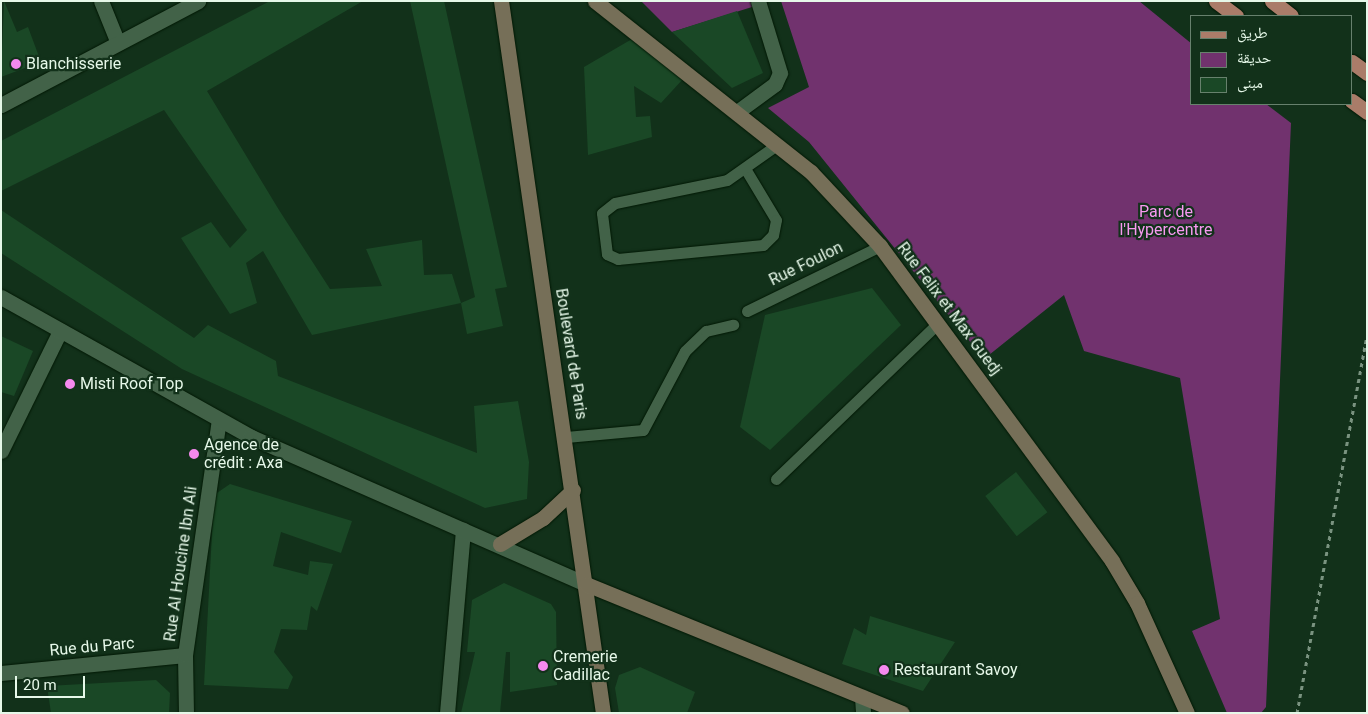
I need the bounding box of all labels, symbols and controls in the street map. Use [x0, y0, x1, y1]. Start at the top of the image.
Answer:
legend [1190, 15, 1353, 105]
text: طريق [1237, 24, 1268, 42]
text: حديقة [1237, 49, 1271, 67]
place label: Blanchisserie [26, 54, 121, 74]
marker: Blanchisserie [10, 58, 22, 70]
text: مبنى [1237, 74, 1263, 92]
park label: Parc de l'Hypercentre [1119, 202, 1213, 240]
street label: Rue Foulon [766, 238, 846, 290]
street label: Rue Felix et Max Guedj [893, 239, 1005, 379]
street label: Boulevard de Paris [551, 287, 591, 421]
place label: Misti Roof Top [80, 374, 184, 394]
marker: Misti Roof Top [64, 378, 76, 390]
place label: Agence de crédit : Axa [204, 435, 283, 473]
marker: Agence de crédit : Axa [188, 448, 200, 460]
street label: Rue Al Houcine Ibn Ali [161, 485, 201, 643]
street label: Rue du Parc [49, 634, 135, 660]
place label: Cremerie Cadillac [553, 647, 617, 685]
marker: Cremerie Cadillac [537, 660, 549, 672]
place label: Restaurant Savoy [894, 660, 1018, 680]
marker: Restaurant Savoy [878, 664, 890, 676]
scale bar [18, 666, 88, 698]
text: 20 m [23, 676, 57, 694]

